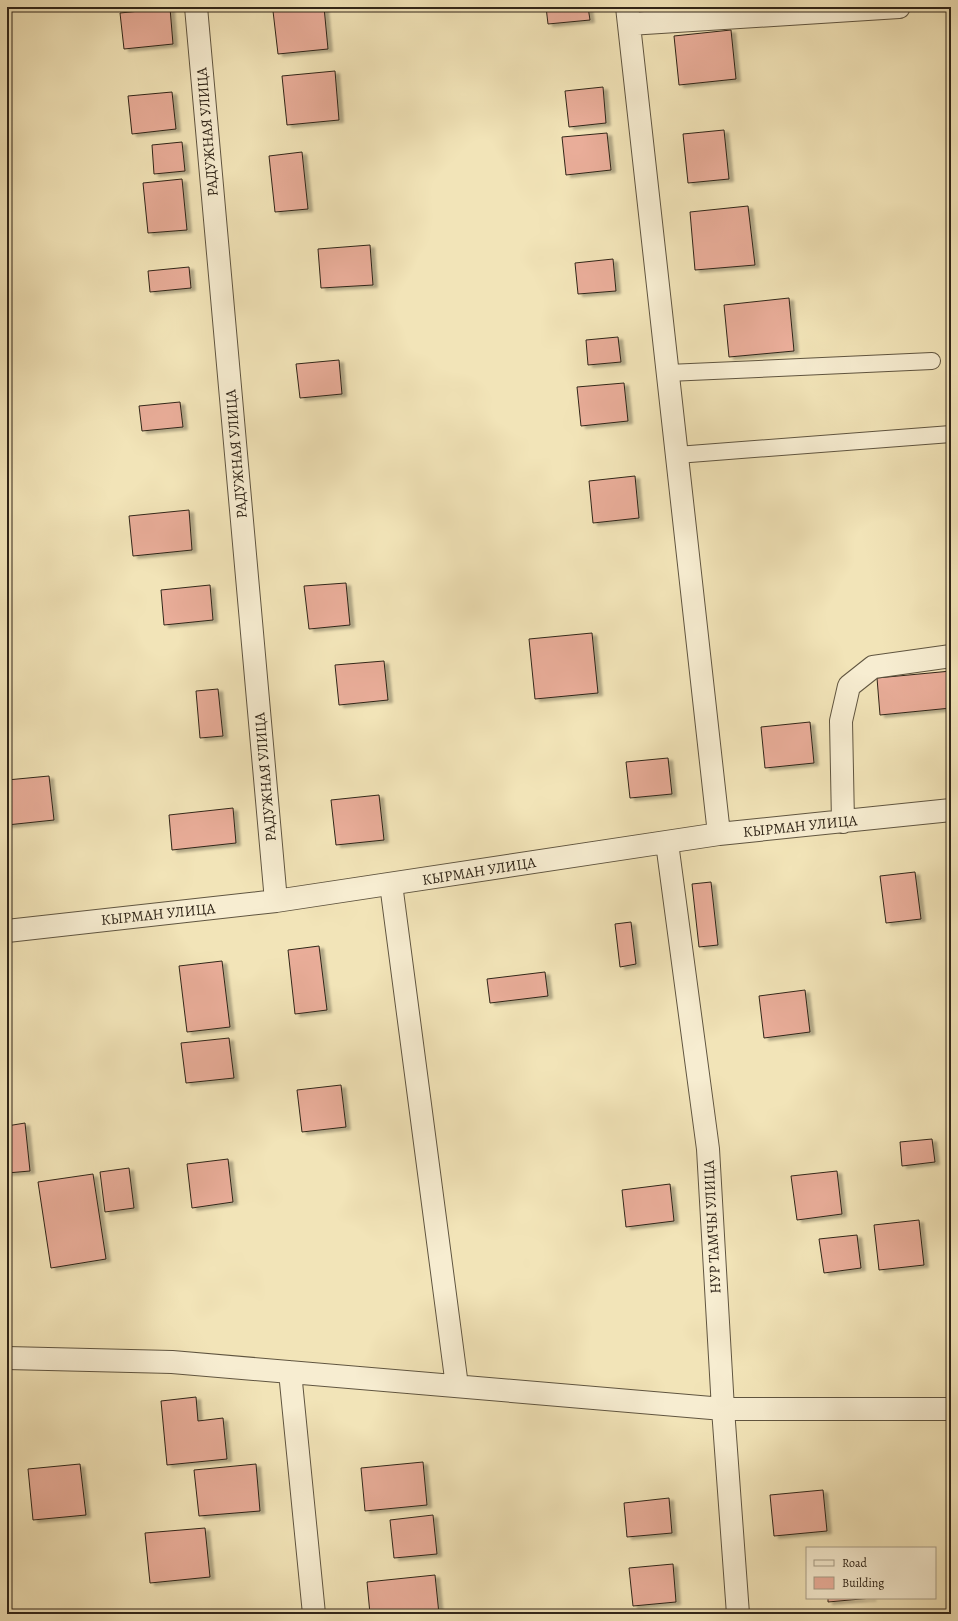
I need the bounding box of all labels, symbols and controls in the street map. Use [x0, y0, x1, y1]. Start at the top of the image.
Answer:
street label: РАДУЖНАЯ УЛИЦА [191, 66, 223, 197]
street label: РАДУЖНАЯ УЛИЦА [220, 388, 252, 519]
street label: РАДУЖНАЯ УЛИЦА [249, 711, 281, 842]
street label: КЫРМАН УЛИЦА [742, 810, 858, 842]
street label: КЫРМАН УЛИЦА [421, 852, 537, 890]
street label: КЫРМАН УЛИЦА [100, 898, 216, 930]
street label: НУР ТАМЧЫ УЛИЦА [699, 1160, 725, 1294]
legend [806, 1547, 936, 1599]
text: Road [842, 1555, 868, 1571]
text: Building [842, 1575, 884, 1591]

